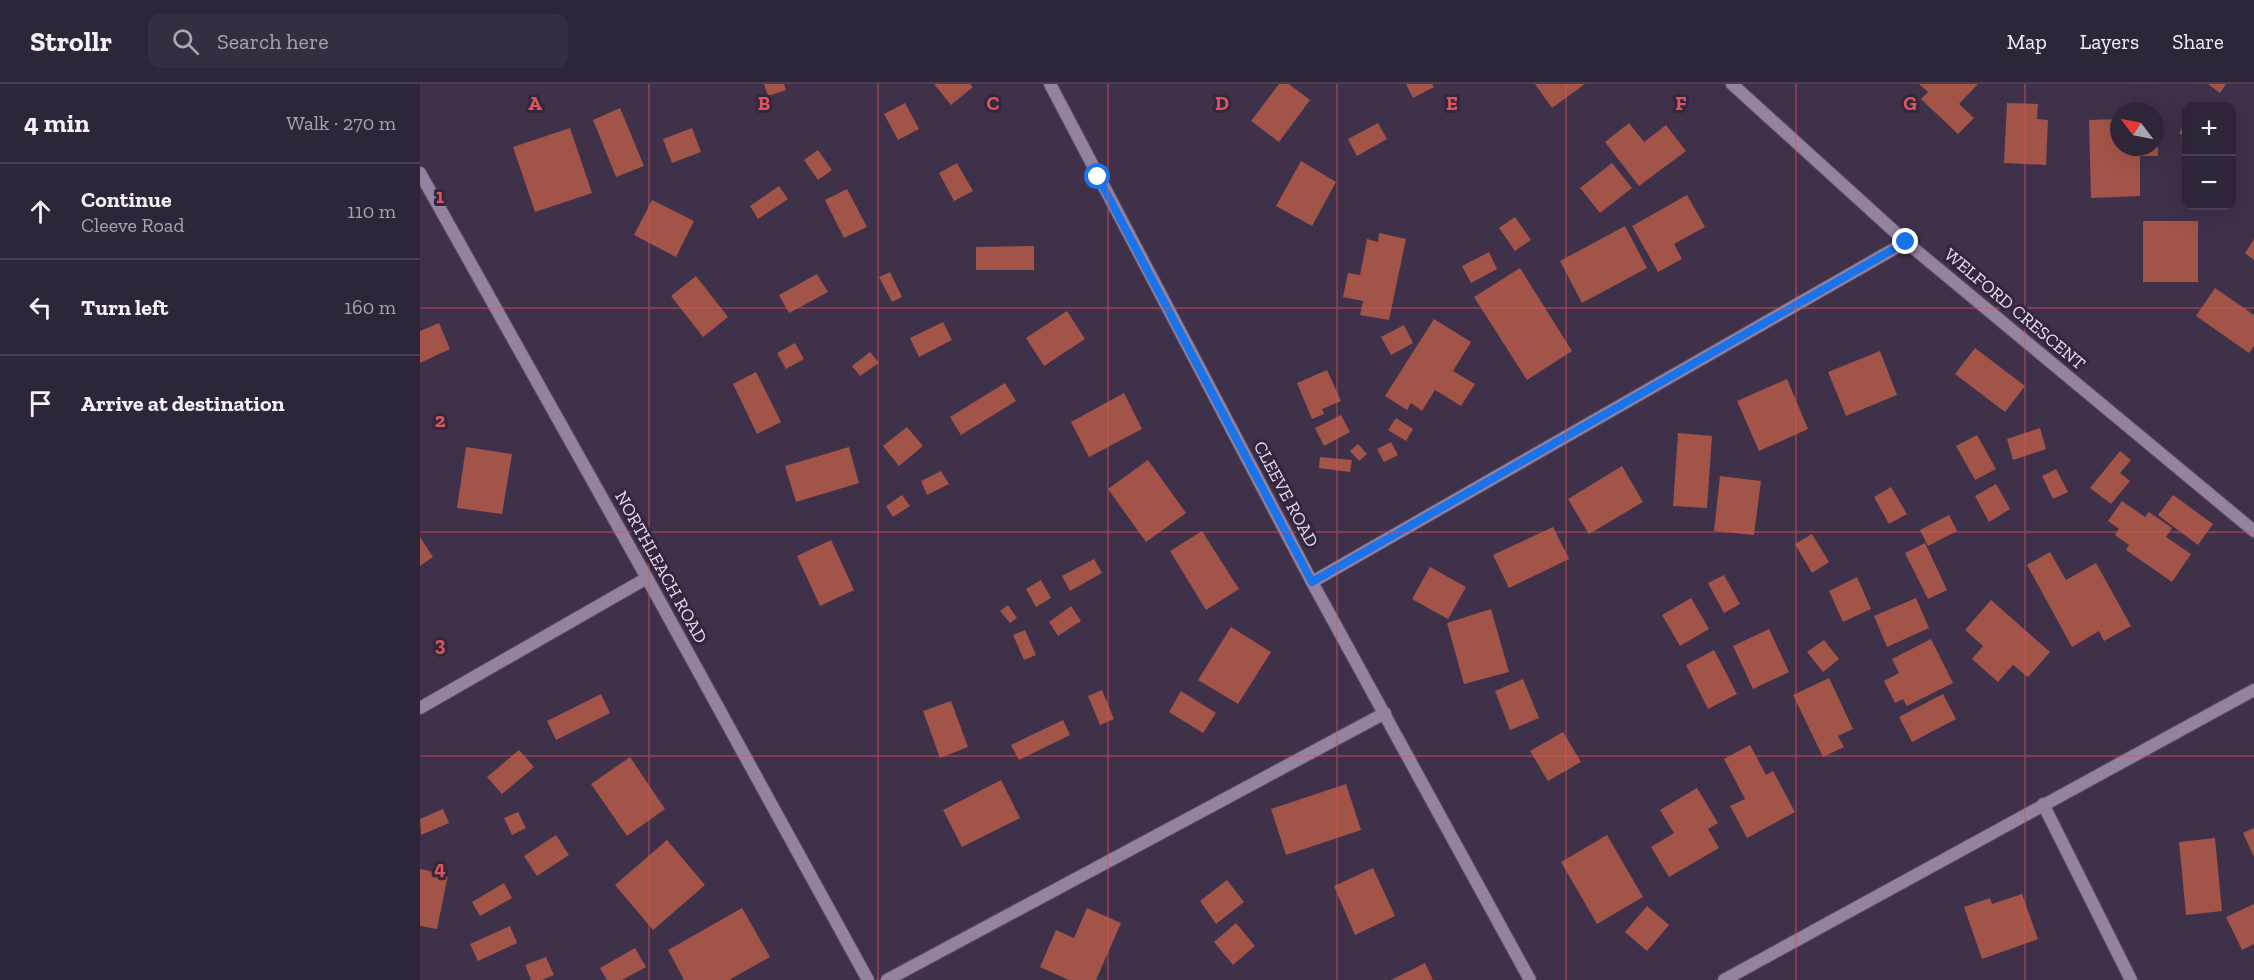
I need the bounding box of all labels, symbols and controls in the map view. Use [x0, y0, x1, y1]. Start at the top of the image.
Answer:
search box [148, 14, 568, 68]
text: Strollr [30, 25, 112, 58]
icon: search [169, 25, 202, 58]
text: Search here [217, 28, 328, 55]
text: Map [2007, 29, 2047, 54]
text: Layers [2080, 29, 2139, 54]
text: Share [2172, 29, 2224, 54]
text: A [528, 91, 542, 115]
text: B [758, 91, 770, 115]
text: C [987, 91, 1000, 115]
text: D [1215, 91, 1229, 115]
text: E [1446, 91, 1458, 115]
text: F [1675, 91, 1687, 115]
text: G [1903, 91, 1917, 115]
north arrow [2110, 102, 2164, 156]
map controls [2182, 102, 2236, 210]
button: + [2182, 102, 2236, 156]
text: 4 min [24, 107, 90, 139]
text: Walk · 270 m [286, 111, 396, 135]
button: − [2182, 156, 2236, 210]
route start [1084, 163, 1110, 189]
text: 1 [436, 184, 444, 208]
text: Continue [81, 186, 172, 213]
icon: ahead [24, 195, 57, 228]
text: 110 m [347, 199, 396, 223]
text: Cleeve Road [81, 213, 184, 237]
route end [1892, 228, 1918, 254]
street label: WELFORD CRESCENT [1940, 243, 2090, 375]
icon: left [24, 291, 57, 324]
text: Turn left [81, 294, 168, 321]
text: 160 m [344, 295, 396, 319]
icon: arrive [24, 387, 57, 420]
text: Arrive at destination [81, 390, 284, 417]
text: 2 [435, 408, 446, 432]
street label: CLEEVE ROAD [1249, 437, 1323, 551]
street label: NORTHLEACH ROAD [610, 487, 712, 647]
text: 3 [435, 632, 446, 656]
text: 4 [434, 856, 446, 880]

